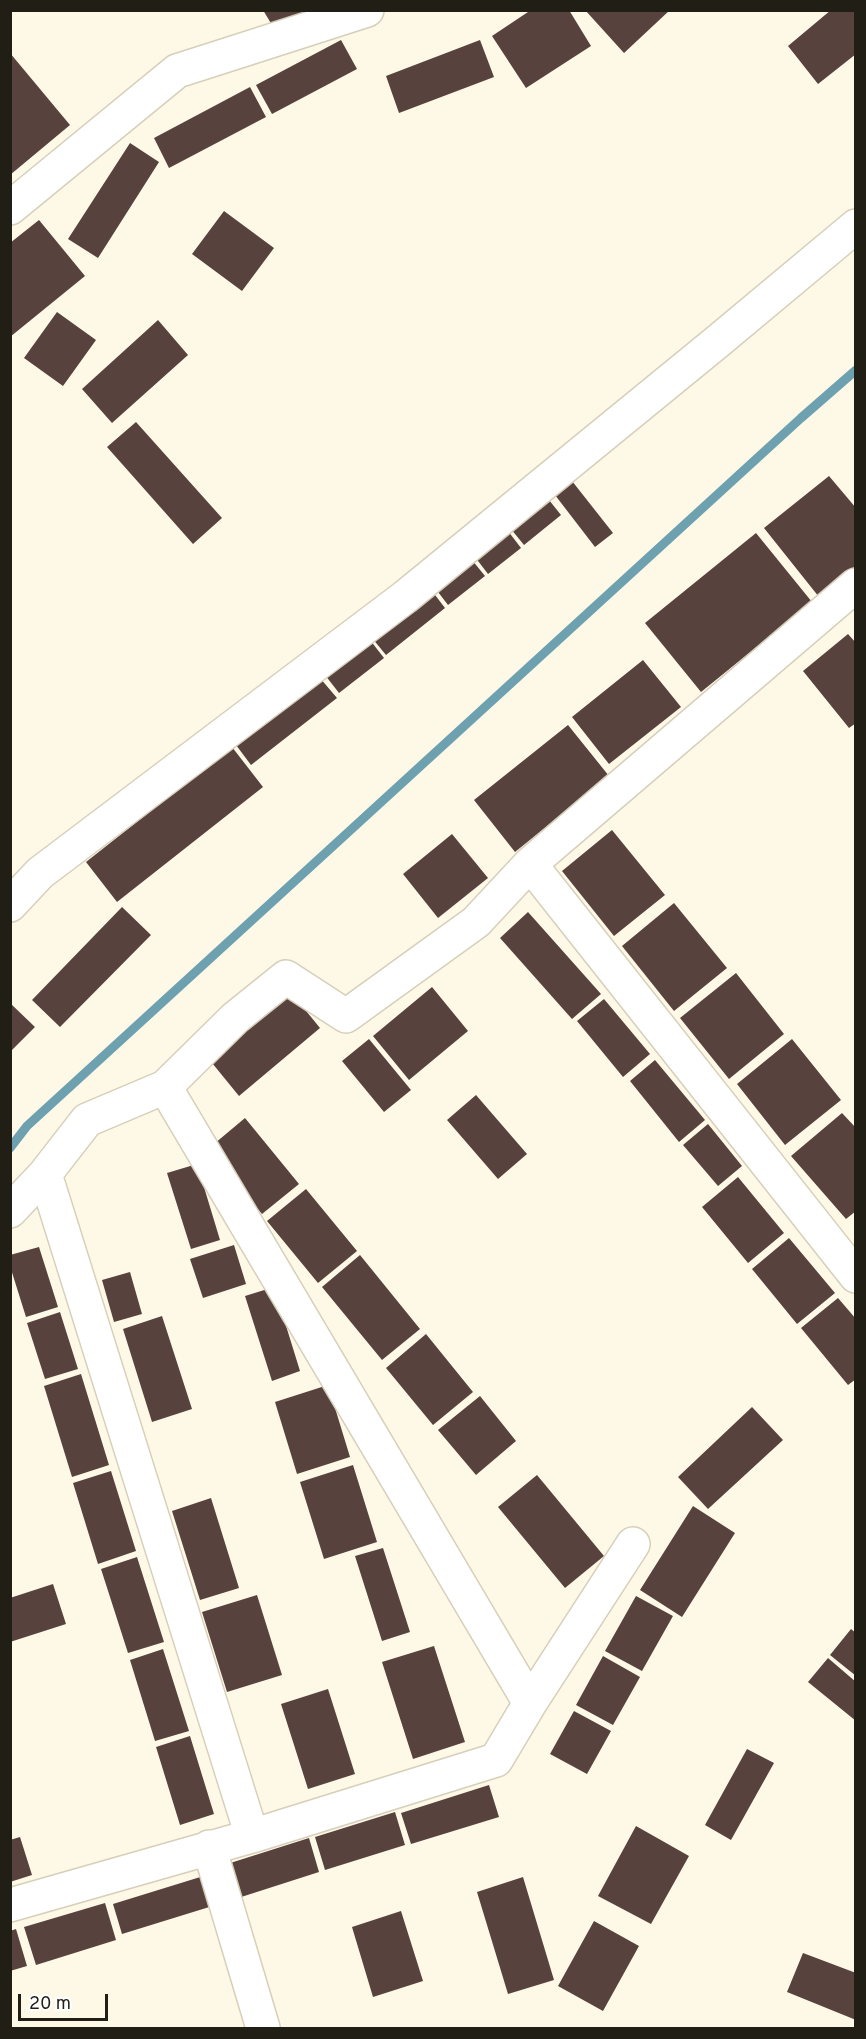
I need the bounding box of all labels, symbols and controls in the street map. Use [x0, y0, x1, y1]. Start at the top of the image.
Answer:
scale bar [21, 1982, 111, 2020]
text: 20 m [29, 1993, 71, 2016]

